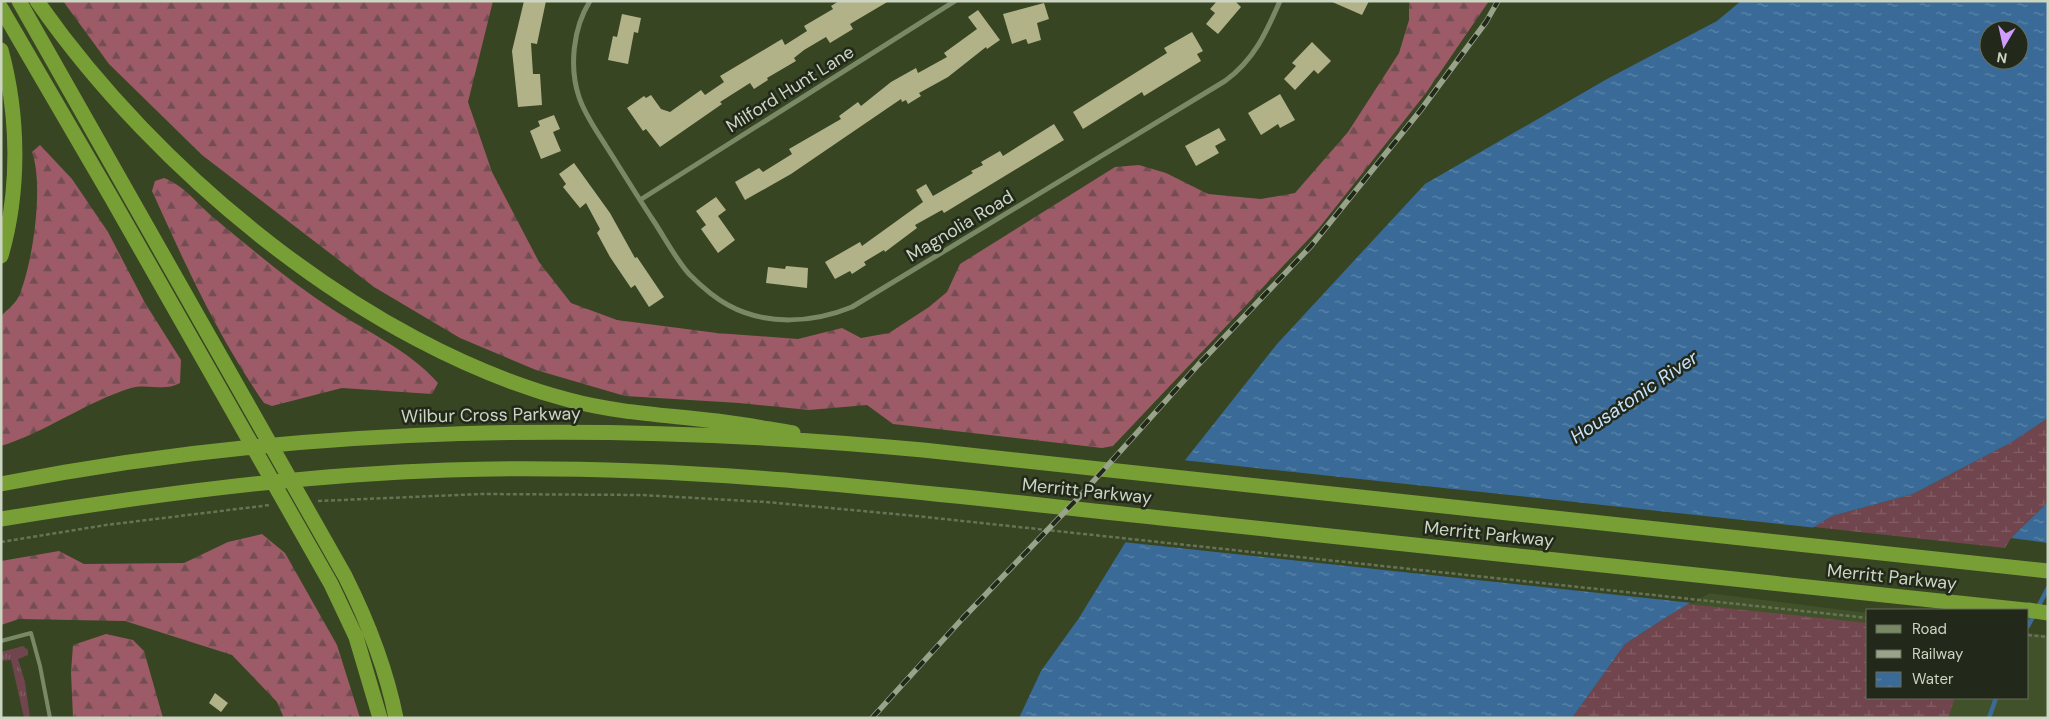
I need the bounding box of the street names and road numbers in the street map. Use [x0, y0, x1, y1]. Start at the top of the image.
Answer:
street label: Milford Hunt Lane [721, 40, 859, 138]
street label: Magnolia Road [902, 185, 1018, 267]
street label: Wilbur Cross Parkway [401, 401, 581, 429]
street label: Merritt Parkway [1021, 472, 1153, 510]
street label: Merritt Parkway [1423, 515, 1555, 553]
street label: Merritt Parkway [1826, 558, 1958, 596]

